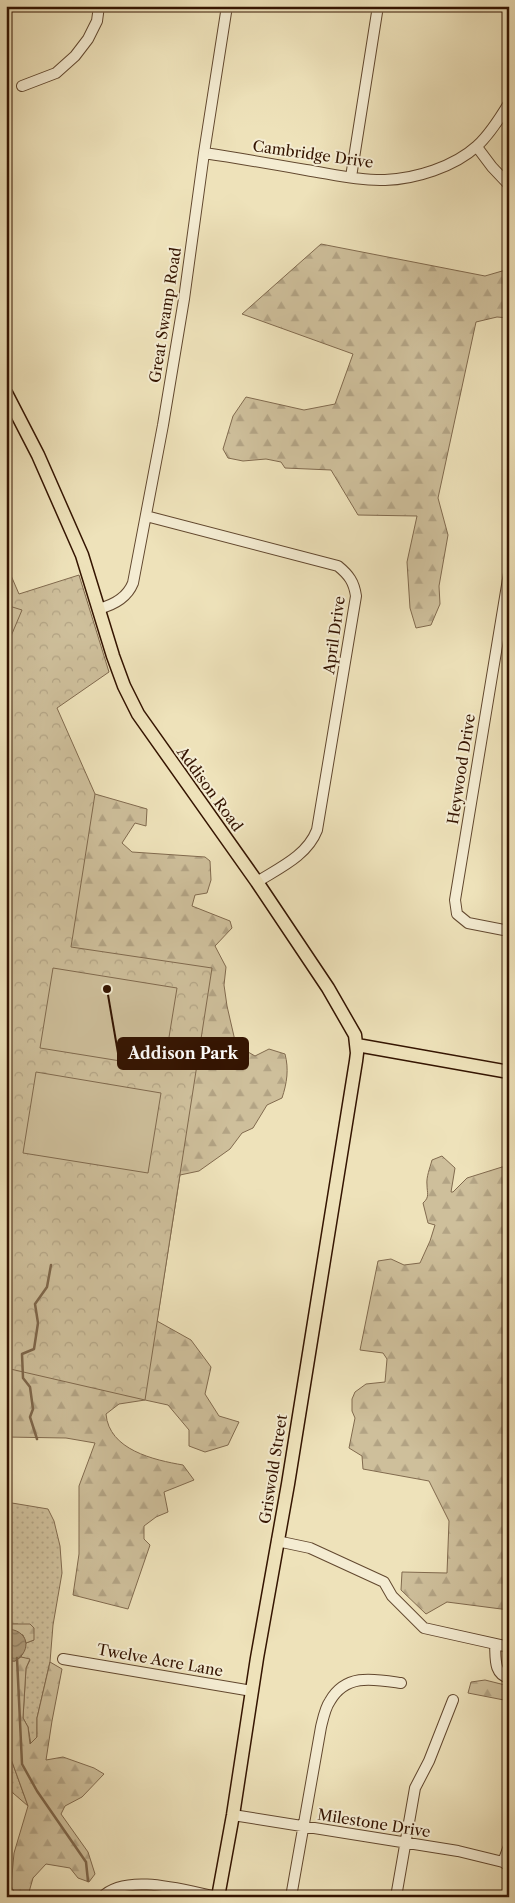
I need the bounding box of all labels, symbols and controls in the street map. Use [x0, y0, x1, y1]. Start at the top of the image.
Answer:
street label: Cambridge Drive [251, 136, 375, 172]
street label: Great Swamp Road [145, 246, 185, 384]
street label: April Drive [319, 595, 349, 676]
street label: Heywood Drive [443, 712, 479, 826]
street label: Addison Road [172, 742, 247, 835]
callout: Addison Park [118, 1038, 248, 1069]
text: Addison Park [127, 1043, 238, 1063]
street label: Griswold Street [255, 1412, 291, 1525]
street label: Twelve Acre Lane [95, 1640, 225, 1680]
street label: Milestone Drive [316, 1805, 432, 1841]

